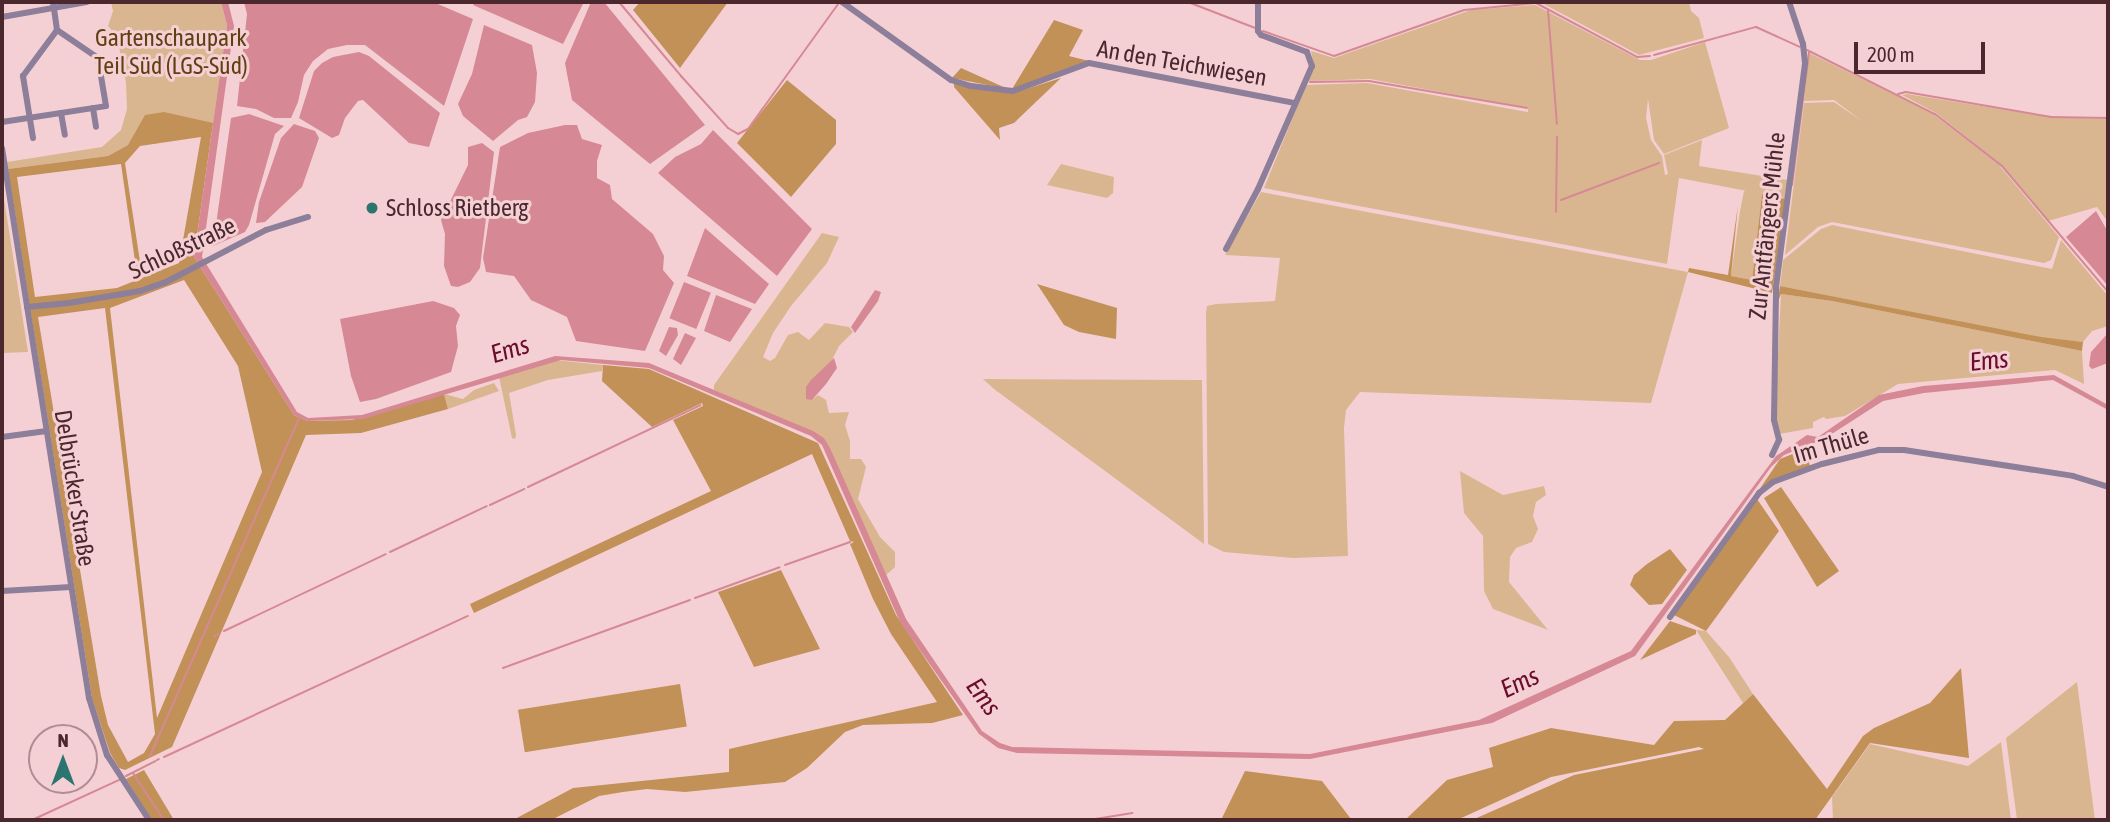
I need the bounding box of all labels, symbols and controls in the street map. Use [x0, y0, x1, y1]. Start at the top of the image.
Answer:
park label: Gartenschaupark Teil Süd (LGS-Süd) [94, 24, 248, 80]
scale bar [1858, 28, 1989, 72]
street label: An den Teichwiesen [1095, 34, 1269, 92]
text: 200 m [1867, 42, 1915, 66]
street label: Zur Antfängers Mühle [1743, 131, 1791, 321]
place label: Schloss Rietberg [386, 194, 529, 222]
marker: Schloss Rietberg [364, 200, 380, 216]
street label: Schloßstraße [124, 211, 240, 285]
water label: Ems [487, 329, 533, 371]
water label: Ems [1968, 343, 2010, 379]
street label: Delbrücker Straße [48, 408, 102, 568]
street label: Im Thüle [1790, 421, 1872, 469]
water label: Ems [1496, 661, 1544, 705]
water label: Ems [959, 672, 1007, 722]
north arrow [28, 724, 98, 794]
text: N [57, 729, 69, 751]

